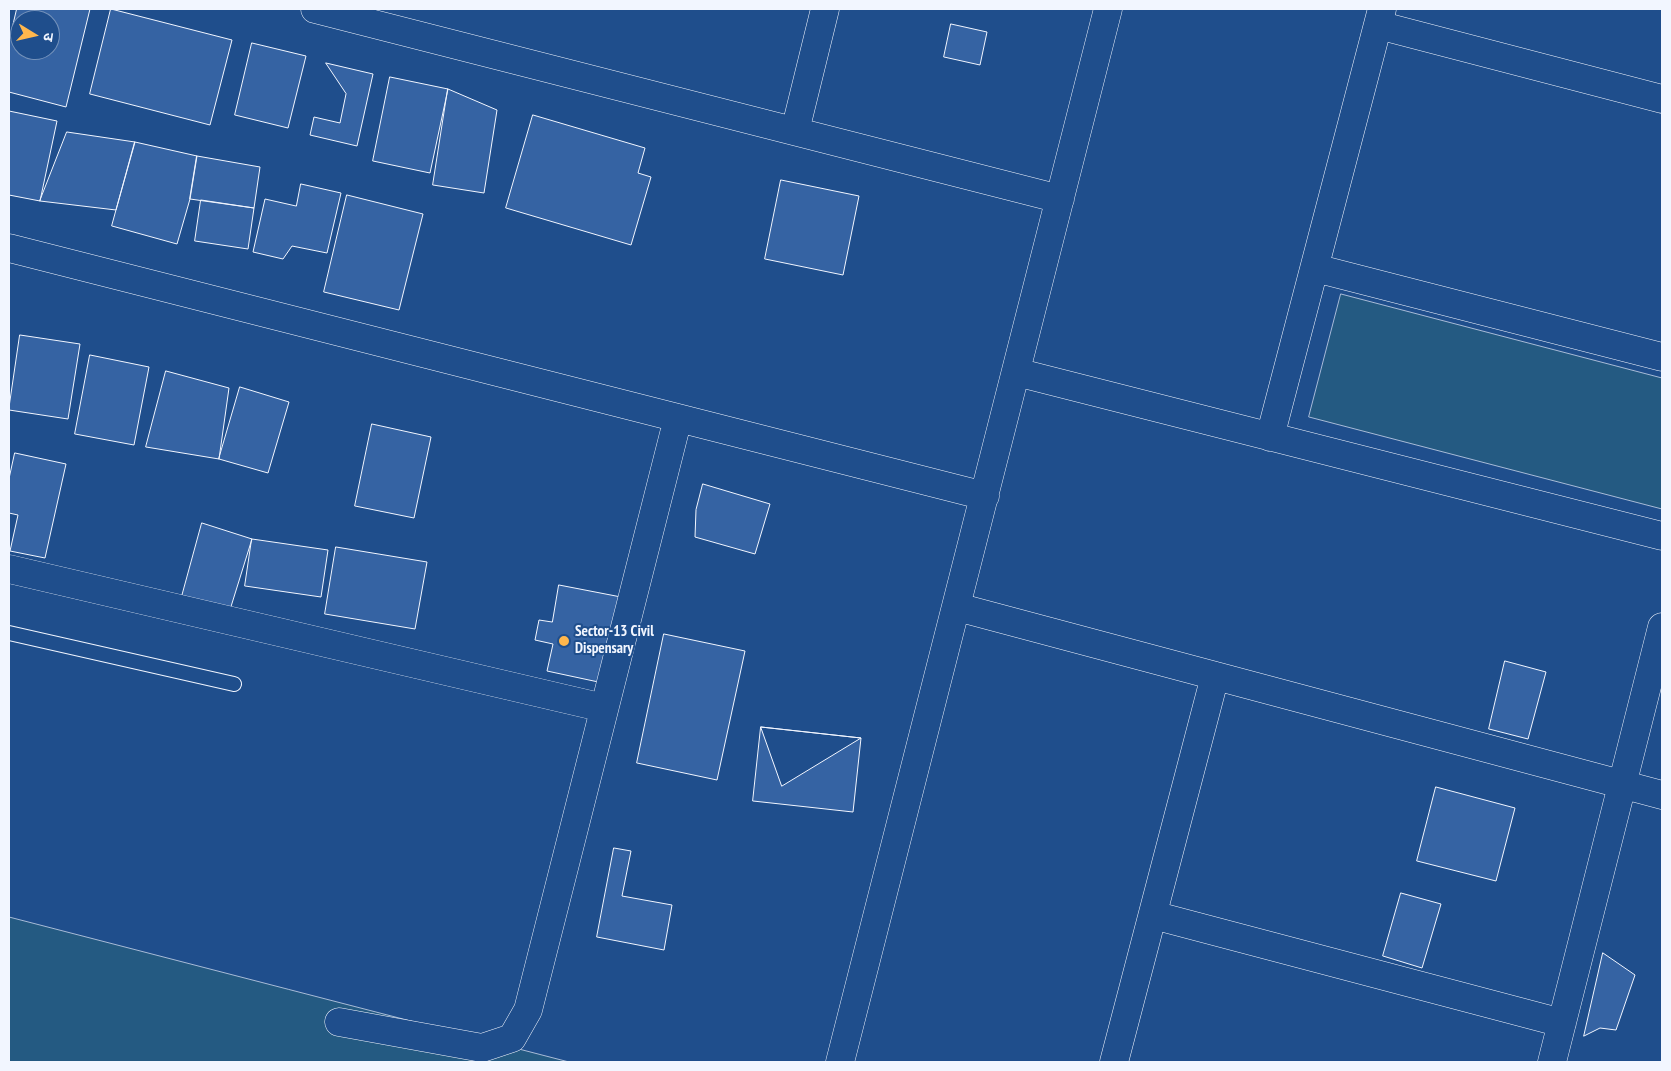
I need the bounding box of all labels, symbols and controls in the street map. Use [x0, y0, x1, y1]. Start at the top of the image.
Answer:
north arrow [10, 10, 60, 60]
text: उ [39, 32, 58, 43]
place label: Sector-13 Civil Dispensary [575, 623, 654, 658]
marker: Sector-13 Civil Dispensary [557, 634, 571, 648]

